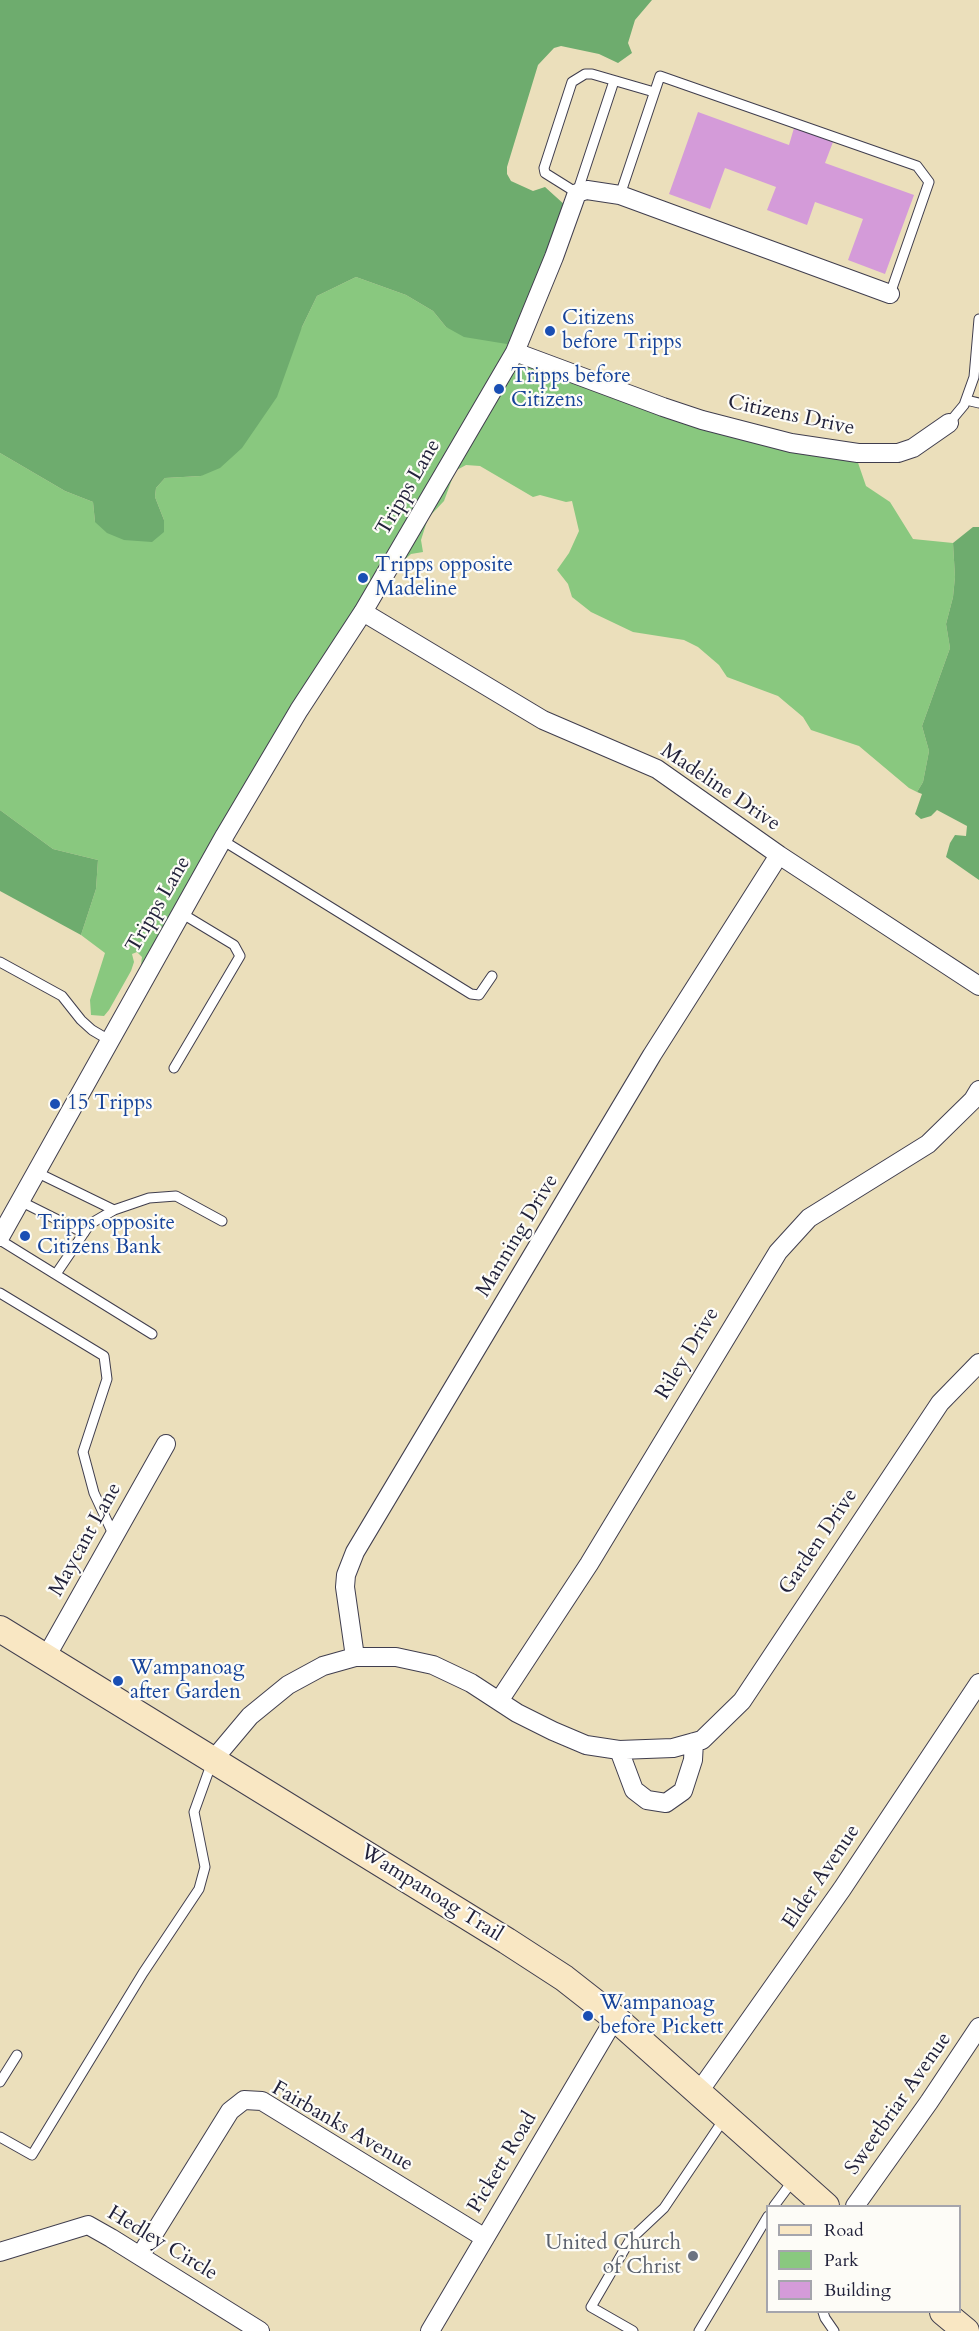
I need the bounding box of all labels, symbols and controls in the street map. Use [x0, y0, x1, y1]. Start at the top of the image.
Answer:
place label: Citizens before Tripps [562, 306, 682, 356]
marker: Citizens before Tripps [543, 324, 557, 338]
place label: Tripps before Citizens [511, 364, 631, 414]
marker: Tripps before Citizens [492, 382, 506, 396]
street label: Citizens Drive [725, 390, 857, 442]
street label: Tripps Lane [371, 435, 447, 541]
place label: Tripps opposite Madeline [375, 553, 513, 603]
marker: Tripps opposite Madeline [356, 571, 370, 585]
street label: Madeline Drive [655, 739, 785, 837]
street label: Tripps Lane [121, 852, 197, 958]
place label: 15 Tripps [67, 1091, 152, 1117]
marker: 15 Tripps [48, 1097, 62, 1111]
street label: Manning Drive [471, 1170, 565, 1302]
place label: Tripps opposite Citizens Bank [37, 1211, 175, 1261]
marker: Tripps opposite Citizens Bank [18, 1229, 32, 1243]
street label: Riley Drive [651, 1303, 725, 1405]
street label: Maycant Lane [44, 1479, 128, 1601]
street label: Garden Drive [774, 1484, 864, 1600]
place label: Wampanoag after Garden [130, 1656, 244, 1706]
marker: Wampanoag after Garden [111, 1674, 125, 1688]
street label: Elder Avenue [778, 1820, 866, 1934]
street label: Wampanoag Trail [355, 1840, 507, 1948]
place label: Wampanoag before Pickett [600, 1991, 723, 2041]
marker: Wampanoag before Pickett [581, 2009, 595, 2023]
street label: Sweetbriar Avenue [840, 2028, 958, 2180]
street label: Fairbanks Avenue [267, 2076, 417, 2178]
street label: Pickett Road [463, 2108, 543, 2218]
street label: Hedley Circle [102, 2201, 222, 2287]
legend [766, 2205, 961, 2313]
text: Road [824, 2218, 864, 2243]
place label: United Church of Christ [545, 2231, 681, 2281]
text: Park [824, 2248, 859, 2273]
marker: United Church of Christ [686, 2249, 700, 2263]
text: Building [824, 2278, 891, 2303]

